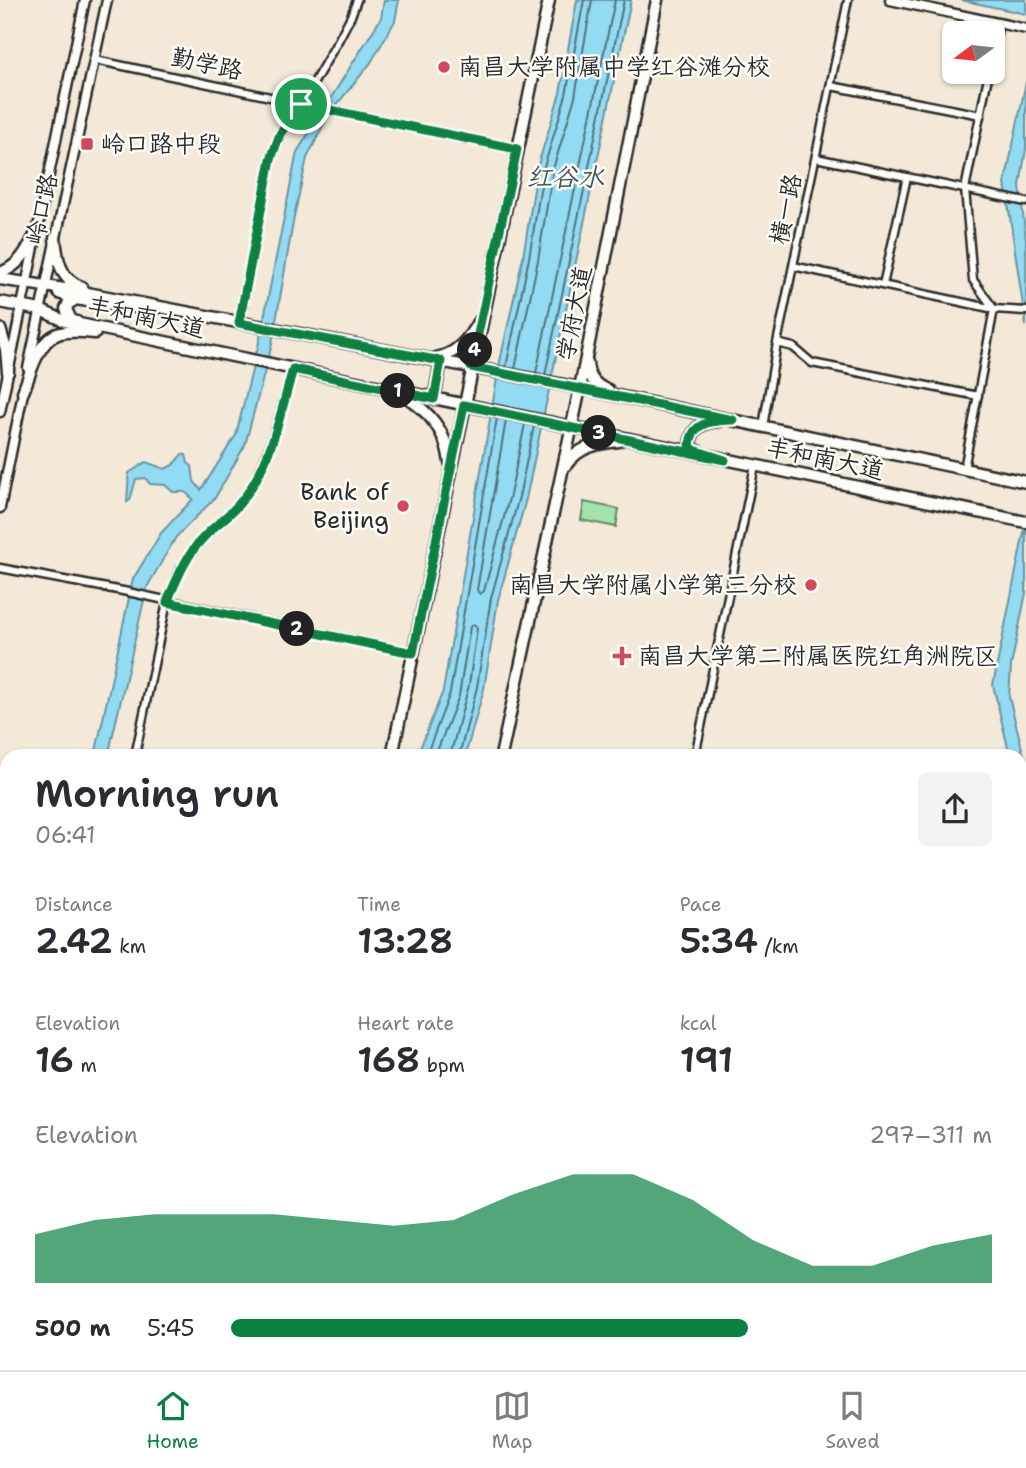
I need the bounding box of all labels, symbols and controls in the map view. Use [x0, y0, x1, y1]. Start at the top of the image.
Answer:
north arrow [942, 21, 1004, 84]
map controls [942, 21, 1005, 84]
street label: 勤学路 [168, 41, 246, 87]
place label: 南昌大学附属中学红谷滩分校 [458, 51, 770, 83]
marker: 南昌大学附属中学红谷滩分校 [436, 59, 452, 75]
pin [271, 74, 331, 134]
icon: arrive [282, 85, 320, 123]
place label: 岭口路中段 [101, 128, 221, 160]
marker: 岭口路中段 [79, 136, 95, 152]
water label: 红谷水 [526, 159, 605, 194]
street label: 岭口路 [19, 170, 65, 248]
street label: 横一路 [763, 170, 809, 248]
street label: 学府大道 [549, 263, 599, 363]
street label: 丰和南大道 [84, 289, 208, 345]
pin: 4 [458, 332, 492, 368]
text: 4 [468, 337, 481, 362]
pin: 1 [380, 374, 416, 408]
text: 1 [393, 378, 402, 403]
pin: 3 [582, 416, 616, 450]
text: 3 [592, 420, 605, 445]
street label: 丰和南大道 [763, 431, 887, 487]
place label: Bank of Beijing [300, 476, 390, 536]
marker: Bank of Beijing [395, 498, 411, 514]
place label: 南昌大学附属小学第三分校 [509, 569, 797, 601]
marker: 南昌大学附属小学第三分校 [803, 577, 819, 593]
pin: 2 [280, 612, 314, 646]
text: 2 [290, 616, 303, 641]
place label: 南昌大学第二附属医院红角洲院区 [638, 640, 998, 672]
marker: 南昌大学第二附属医院红角洲院区 [612, 646, 632, 666]
text: Morning run [35, 768, 279, 819]
button: share [918, 772, 992, 846]
text: 06:41 [35, 820, 95, 850]
text: Distance [35, 892, 113, 917]
text: Time [357, 892, 401, 917]
text: Pace [680, 892, 721, 917]
text: 2.42 [35, 917, 113, 964]
text: 13:28 [357, 917, 453, 964]
text: 5:34 [680, 917, 758, 964]
text: km [113, 934, 146, 959]
text: /km [758, 934, 799, 959]
text: Elevation [35, 1011, 120, 1036]
text: Heart rate [357, 1011, 454, 1036]
text: kcal [680, 1011, 717, 1036]
text: 16 [35, 1036, 74, 1083]
text: 168 [357, 1036, 420, 1083]
text: 191 [680, 1036, 733, 1083]
text: m [74, 1053, 97, 1078]
text: bpm [420, 1053, 465, 1078]
text: Elevation [35, 1120, 138, 1150]
text: 297–311 m [869, 1120, 992, 1150]
text: 500 m [35, 1313, 110, 1343]
text: 5:45 [147, 1313, 195, 1343]
tab: Home [147, 1387, 199, 1454]
tab: Map [492, 1387, 532, 1454]
tab: Saved [826, 1387, 879, 1454]

